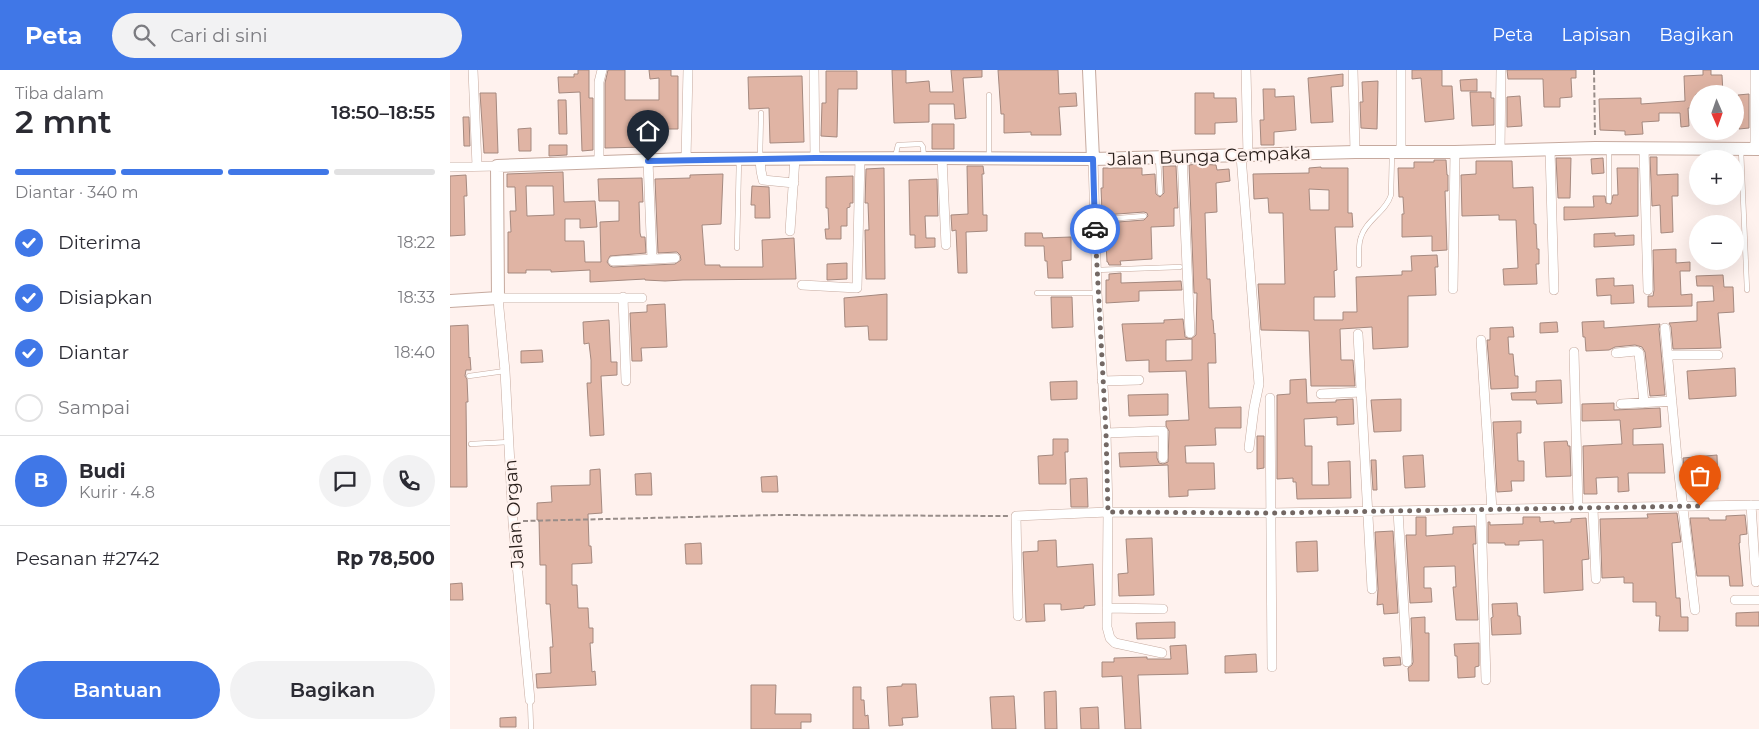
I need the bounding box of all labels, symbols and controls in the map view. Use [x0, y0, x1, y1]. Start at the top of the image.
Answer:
search box [112, 13, 462, 58]
text: Peta [25, 21, 82, 50]
icon: search [130, 21, 158, 49]
text: Cari di sini [170, 24, 268, 47]
text: Peta [1492, 24, 1533, 46]
text: Lapisan [1561, 24, 1631, 46]
text: Bagikan [1659, 24, 1734, 46]
text: Tiba dalam [15, 84, 104, 103]
north arrow [1689, 85, 1744, 140]
map controls [1689, 85, 1744, 270]
text: 18:50–18:55 [331, 101, 435, 124]
text: 2 mnt [15, 102, 112, 141]
pin [627, 110, 669, 161]
icon: home [634, 117, 662, 145]
street label: Jalan Bunga Cempaka [1106, 141, 1311, 171]
button: + [1689, 150, 1744, 205]
text: Diantar · 340 m [15, 183, 139, 202]
courier [1070, 204, 1120, 254]
icon: car [1081, 215, 1109, 243]
button: − [1689, 215, 1744, 270]
icon: check [15, 229, 43, 257]
text: Diterima [58, 231, 141, 254]
text: 18:22 [397, 233, 435, 252]
icon: check [15, 284, 43, 312]
text: Disiapkan [58, 286, 153, 309]
text: 18:33 [398, 288, 435, 307]
icon: check [15, 339, 43, 367]
text: Diantar [58, 341, 129, 364]
text: 18:40 [394, 343, 435, 362]
text: Sampai [58, 396, 130, 419]
button: chat [319, 455, 371, 507]
button: phone [383, 455, 435, 507]
pin [1679, 455, 1721, 506]
street label: Jalan Organ [499, 459, 529, 570]
text: Budi [79, 460, 125, 483]
icon: bag [1686, 462, 1714, 490]
text: B [34, 469, 48, 492]
text: Kurir · 4.8 [79, 483, 155, 502]
text: Pesanan #2742 [15, 547, 159, 570]
text: Rp 78,500 [336, 547, 435, 570]
button: Bantuan [15, 661, 220, 719]
button: Bagikan [230, 661, 435, 719]

